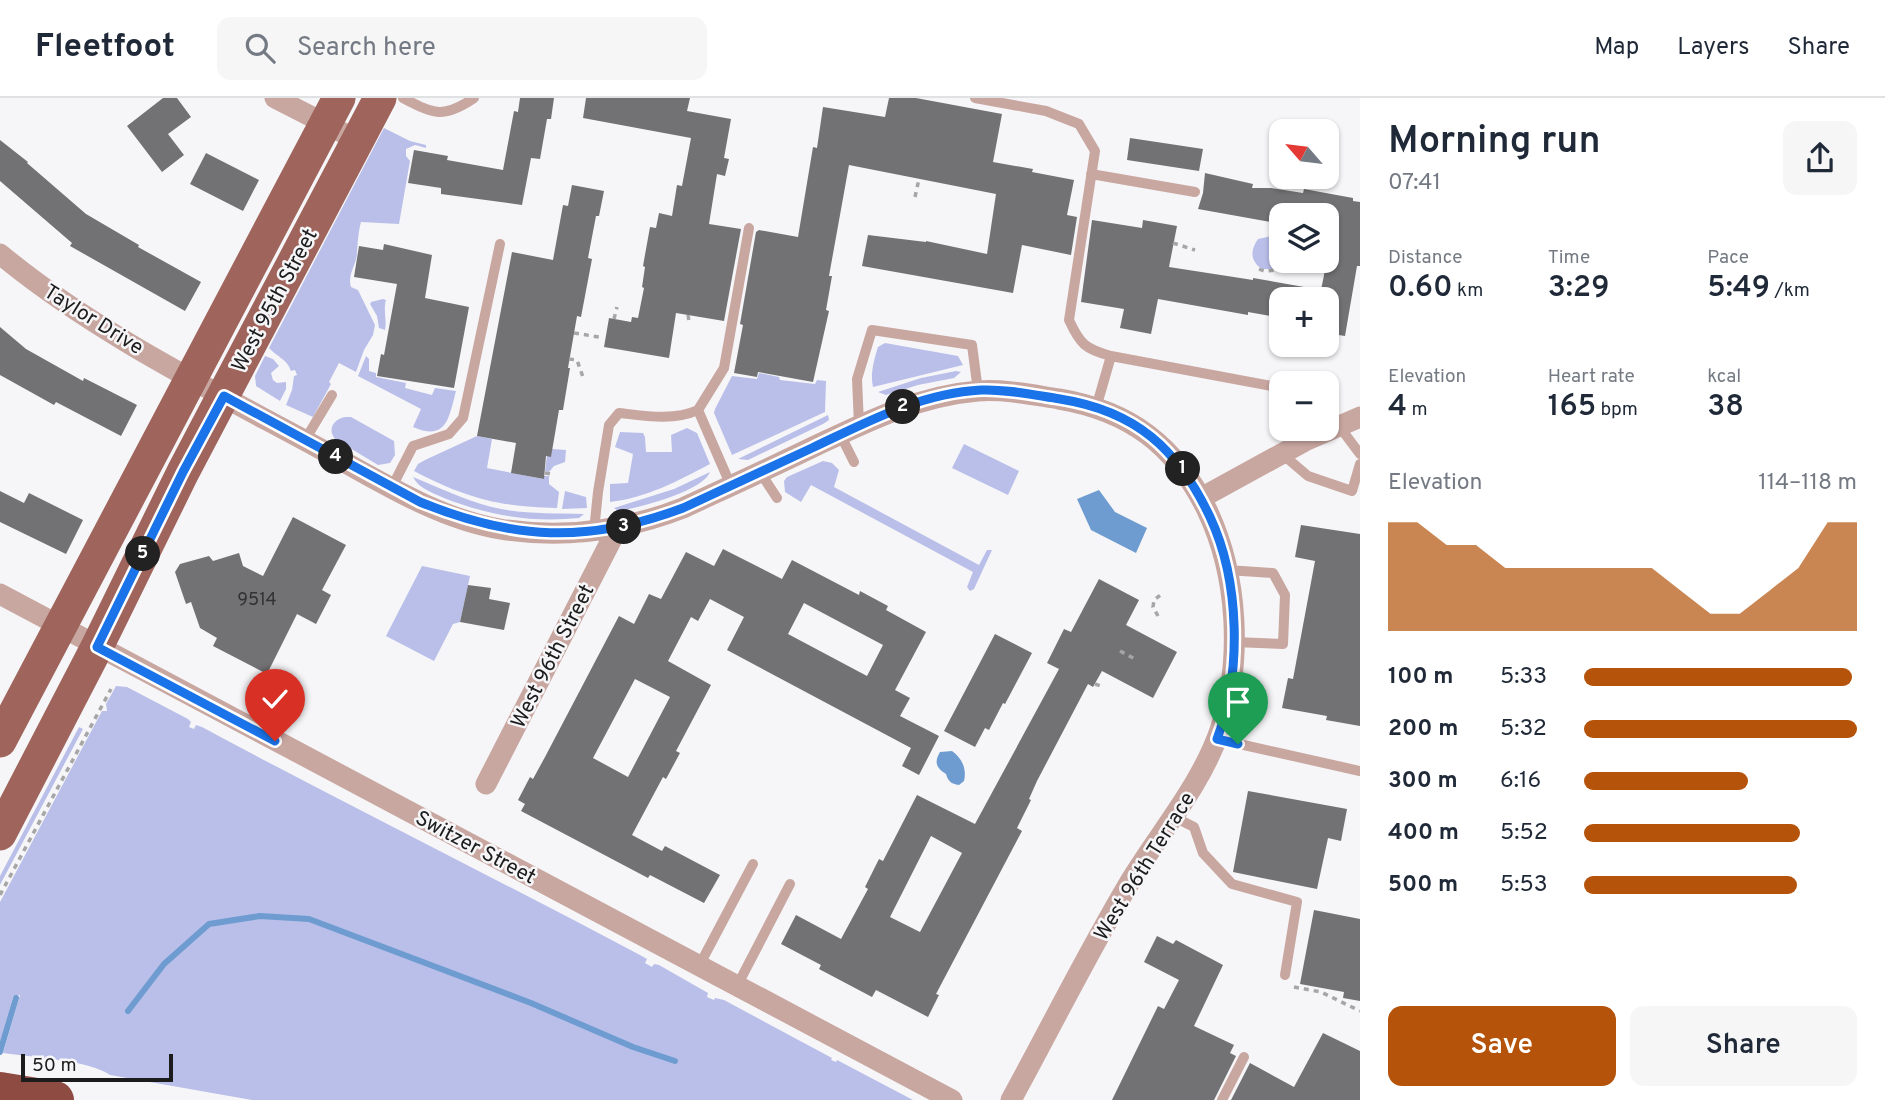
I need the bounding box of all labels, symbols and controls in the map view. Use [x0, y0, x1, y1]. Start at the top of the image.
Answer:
search box [217, 17, 707, 80]
text: Fleetfoot [35, 27, 175, 69]
icon: search [241, 29, 279, 67]
text: Search here [297, 32, 436, 65]
text: Map [1594, 33, 1639, 63]
text: Layers [1677, 33, 1749, 63]
text: Share [1787, 33, 1850, 63]
text: Morning run [1388, 118, 1601, 167]
north arrow [1269, 119, 1339, 189]
map controls [1269, 119, 1339, 441]
button: share [1783, 121, 1857, 195]
text: 07:41 [1388, 169, 1441, 198]
button: layers [1269, 203, 1339, 273]
street label: West 95th Street [226, 224, 324, 377]
text: Distance [1388, 246, 1463, 270]
text: Time [1548, 246, 1590, 270]
text: Pace [1707, 246, 1749, 270]
text: 0.60 [1388, 270, 1453, 307]
text: 3:29 [1548, 270, 1609, 307]
text: 5:49 [1707, 270, 1770, 307]
street label: Taylor Drive [38, 279, 148, 362]
text: km [1453, 279, 1483, 303]
text: /km [1770, 279, 1810, 303]
button: + [1269, 287, 1339, 357]
text: Elevation [1388, 365, 1466, 389]
text: Heart rate [1548, 365, 1635, 389]
text: kcal [1707, 365, 1741, 389]
button: − [1269, 371, 1339, 441]
text: 4 [1388, 389, 1407, 426]
text: 165 [1548, 389, 1596, 426]
text: 38 [1707, 389, 1744, 426]
pin: 2 [886, 390, 920, 424]
text: 2 [897, 394, 908, 418]
text: m [1407, 398, 1428, 422]
text: bpm [1596, 398, 1638, 422]
pin: 4 [318, 440, 354, 474]
text: 4 [329, 444, 342, 468]
pin: 1 [1166, 452, 1200, 486]
text: 1 [1179, 456, 1186, 480]
text: Elevation [1388, 469, 1483, 498]
text: 114–118 m [1758, 469, 1857, 498]
pin: 3 [606, 510, 642, 544]
text: 3 [618, 514, 629, 538]
pin: 5 [125, 536, 160, 572]
text: 5 [137, 541, 148, 565]
street label: West 96th Street [505, 580, 601, 733]
house number: 9514 [237, 589, 277, 612]
text: 100 m [1388, 663, 1453, 692]
text: 5:33 [1500, 663, 1547, 692]
pin [245, 669, 305, 741]
pin [1208, 672, 1268, 744]
icon: check [256, 680, 294, 718]
icon: arrive [1219, 683, 1257, 721]
text: 200 m [1388, 715, 1458, 744]
text: 5:32 [1500, 715, 1547, 744]
text: 300 m [1388, 767, 1458, 796]
text: 6:16 [1500, 767, 1541, 796]
street label: West 96th Terrace [1089, 787, 1202, 946]
street label: Switzer Street [410, 805, 540, 891]
text: 400 m [1388, 819, 1459, 848]
text: 5:52 [1500, 819, 1548, 848]
text: 500 m [1388, 871, 1458, 900]
text: 5:53 [1500, 871, 1548, 900]
button: Save [1388, 1006, 1616, 1086]
button: Share [1630, 1006, 1857, 1086]
scale bar [21, 1051, 173, 1083]
text: 50 m [32, 1054, 77, 1078]

